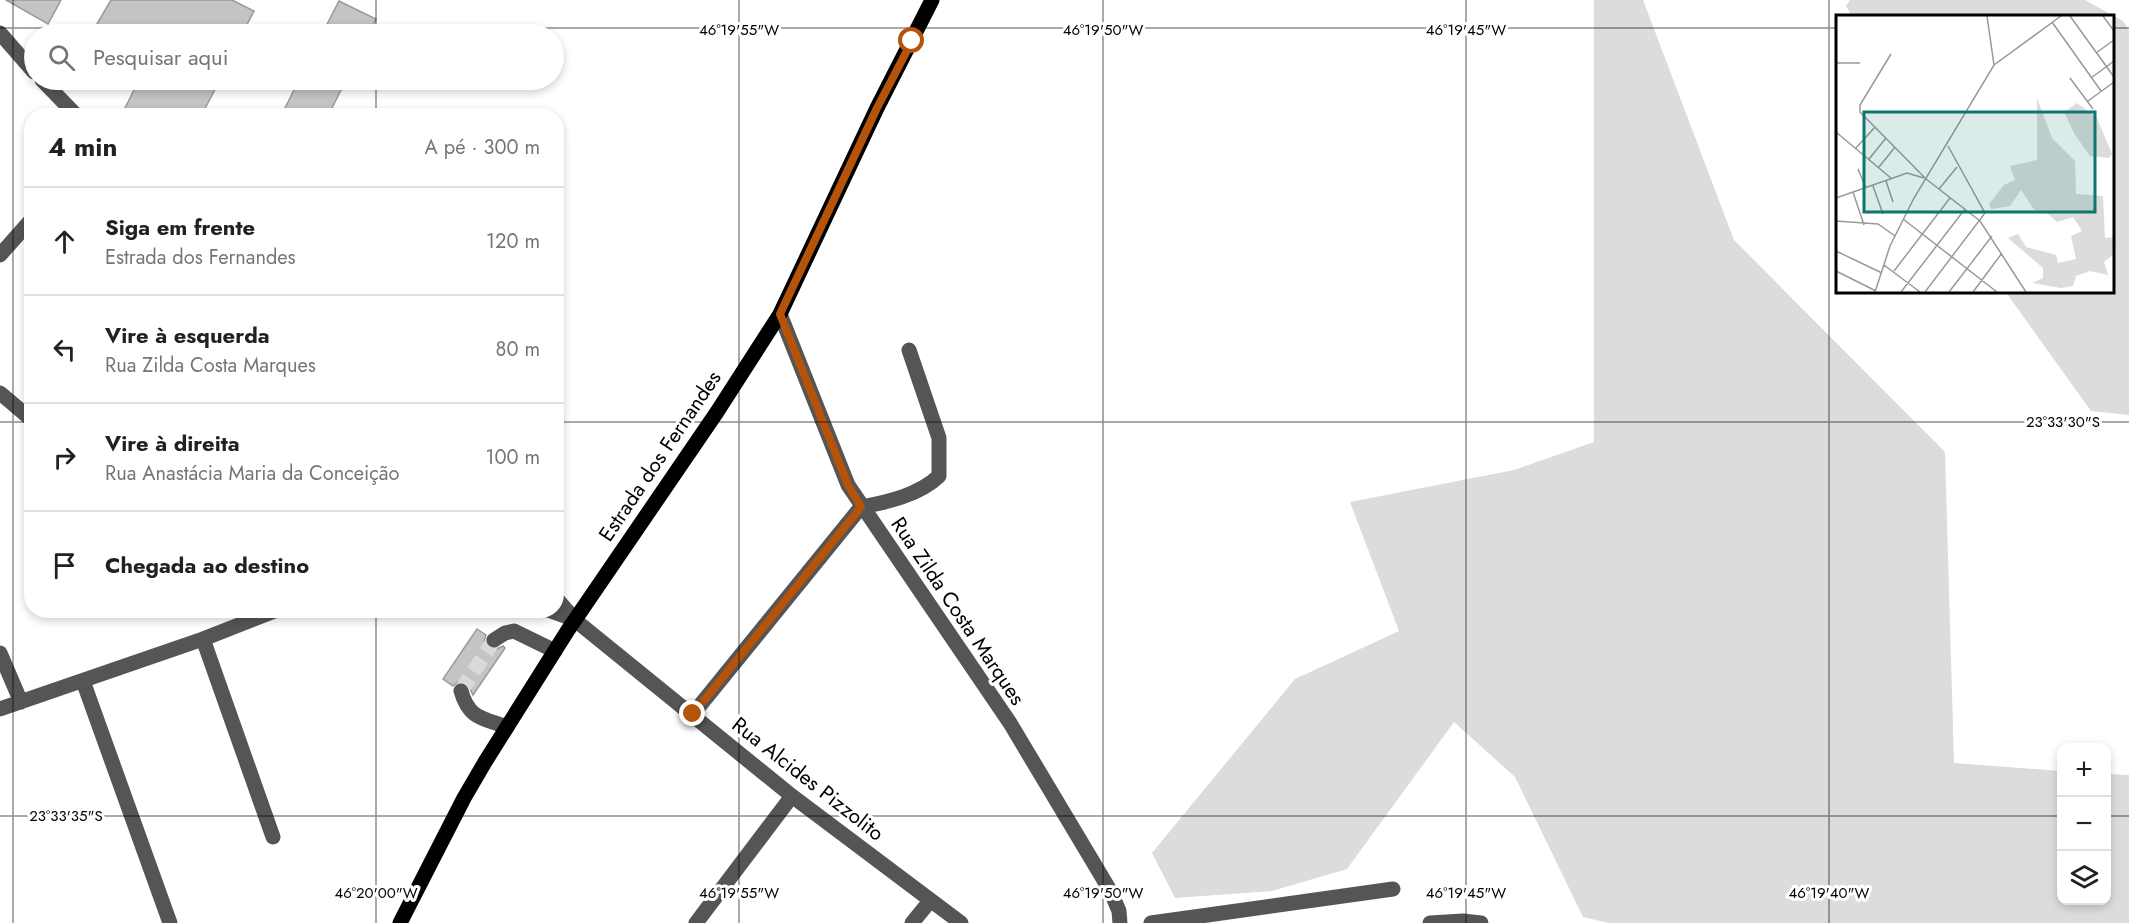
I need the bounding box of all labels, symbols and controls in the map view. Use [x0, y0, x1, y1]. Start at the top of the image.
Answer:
inset map [1836, 15, 2114, 292]
text: 46°19'55"W [699, 19, 779, 41]
text: 46°19'50"W [1063, 19, 1143, 41]
text: 46°19'45"W [1426, 19, 1506, 41]
search box [24, 24, 564, 90]
route start [898, 27, 924, 53]
icon: search [45, 41, 78, 74]
text: Pesquisar aqui [93, 41, 228, 73]
text: 4 min [48, 128, 117, 166]
text: A pé · 300 m [425, 133, 540, 162]
text: Siga em frente [105, 211, 255, 243]
icon: ahead [48, 225, 81, 258]
text: 120 m [486, 227, 540, 256]
text: Estrada dos Fernandes [105, 243, 296, 272]
text: Vire à esquerda [105, 319, 270, 351]
icon: left [48, 333, 81, 366]
text: 80 m [495, 335, 540, 364]
text: Rua Zilda Costa Marques [105, 351, 316, 380]
street label: Estrada dos Fernandes [592, 365, 728, 547]
text: 23°33'30"S [2026, 411, 2100, 433]
text: Vire à direita [105, 427, 240, 459]
icon: right [48, 441, 81, 474]
text: 100 m [485, 443, 540, 472]
text: Rua Anastácia Maria da Conceição [105, 459, 399, 488]
street label: Rua Zilda Costa Marques [884, 511, 1032, 711]
icon: arrive [48, 549, 81, 582]
text: Chegada ao destino [105, 549, 309, 581]
route end [679, 700, 705, 726]
street label: Rua Alcides Pizzolito [726, 710, 890, 848]
map controls [2057, 743, 2111, 905]
button: + [2057, 743, 2111, 797]
button: − [2057, 797, 2111, 851]
text: 23°33'35"S [29, 805, 103, 827]
button: layers [2057, 851, 2111, 905]
text: 46°20'00"W [334, 882, 418, 904]
text: 46°19'55"W [699, 882, 779, 904]
text: 46°19'50"W [1063, 882, 1143, 904]
text: 46°19'45"W [1426, 882, 1506, 904]
text: 46°19'40"W [1789, 882, 1870, 904]

